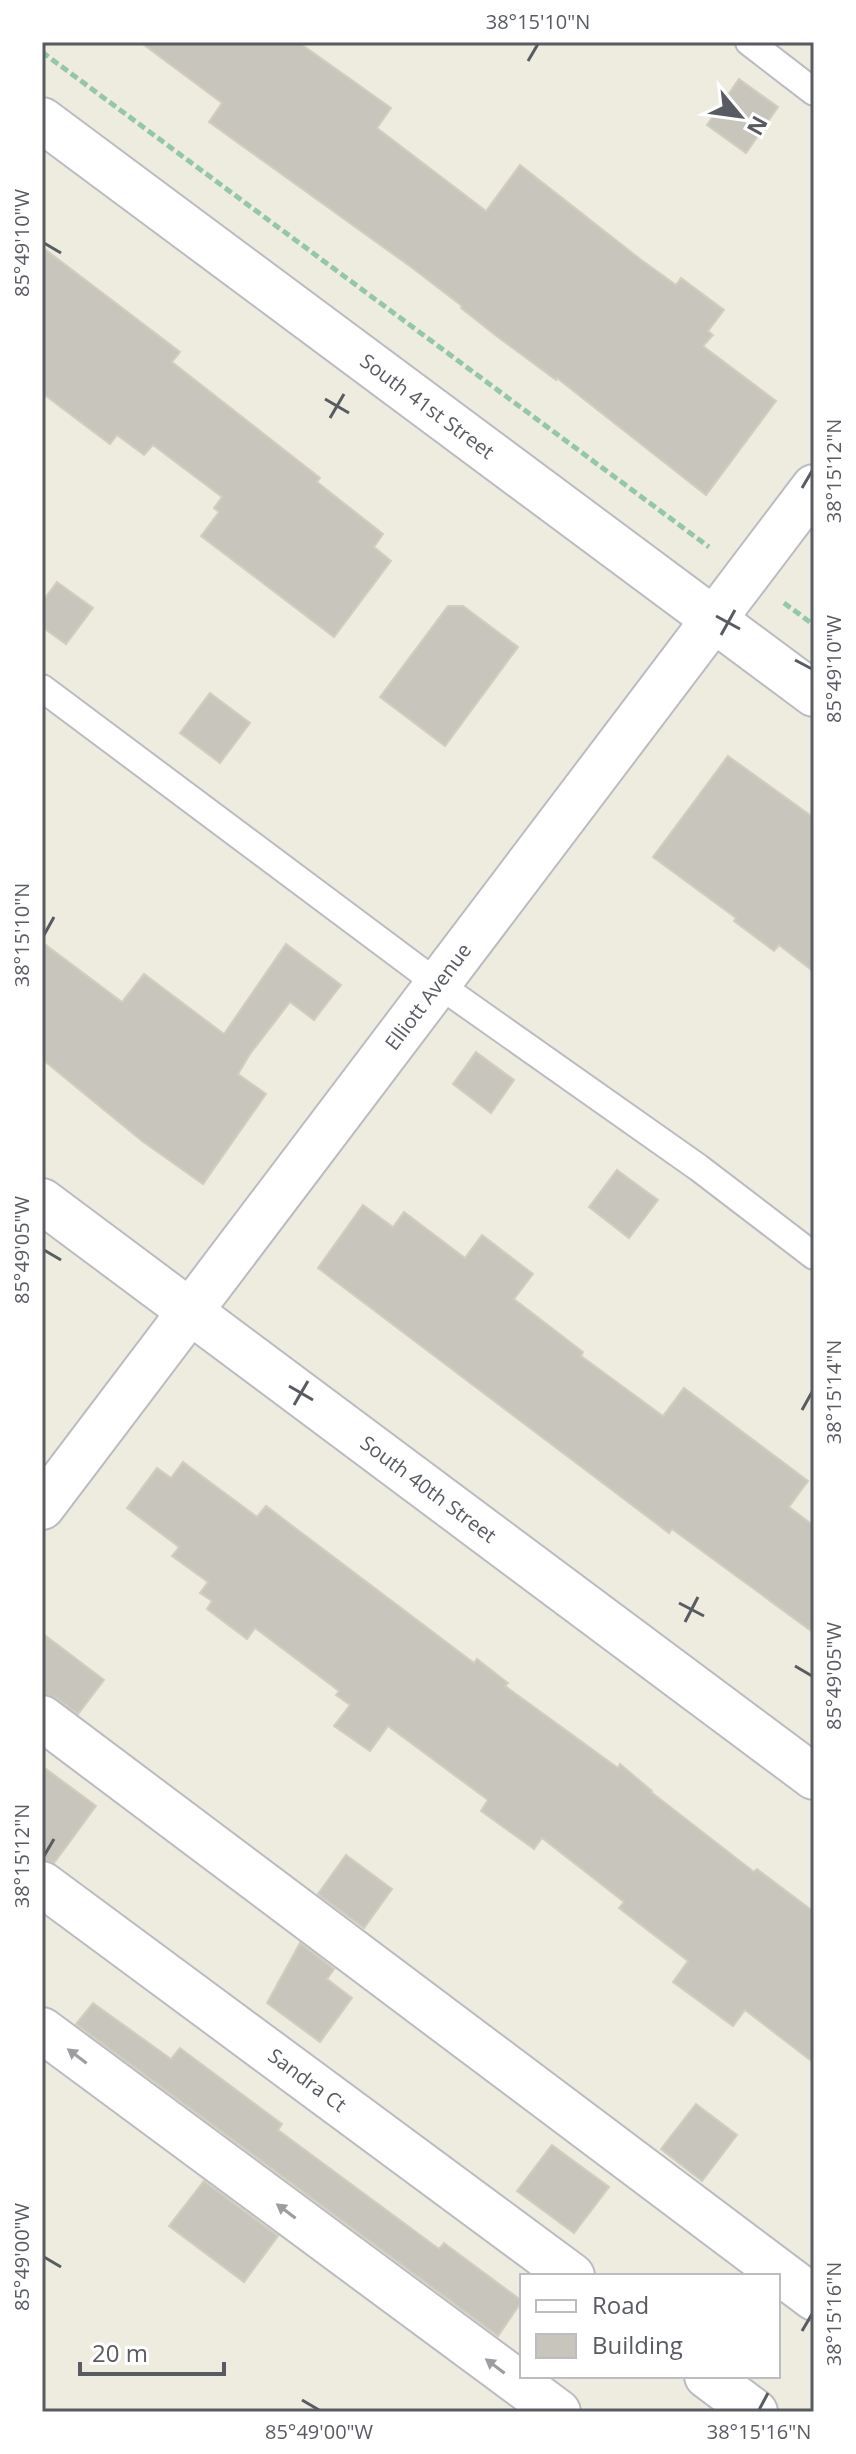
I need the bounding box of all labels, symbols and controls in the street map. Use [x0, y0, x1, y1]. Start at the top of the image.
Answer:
text: 38°15'10"N [486, 8, 590, 35]
north arrow [700, 76, 780, 156]
text: N [741, 111, 776, 141]
text: 85°49'10"W [8, 188, 35, 297]
street label: South 41st Street [355, 347, 500, 465]
text: 38°15'12"N [820, 419, 847, 523]
text: 85°49'10"W [820, 614, 847, 723]
text: 38°15'10"N [8, 883, 35, 987]
street label: Elliott Avenue [379, 937, 477, 1055]
text: 85°49'05"W [8, 1195, 35, 1304]
text: 38°15'14"N [820, 1340, 847, 1444]
street label: South 40th Street [355, 1429, 502, 1548]
text: 85°49'05"W [820, 1621, 847, 1730]
text: 38°15'12"N [8, 1804, 35, 1908]
street label: Sandra Ct [263, 2042, 352, 2118]
one-way arrow [66, 2048, 88, 2064]
text: 85°49'00"W [8, 2202, 35, 2311]
one-way arrow [275, 2203, 297, 2219]
text: 38°15'16"N [820, 2262, 847, 2366]
legend [520, 2274, 780, 2378]
text: Road [592, 2288, 649, 2321]
scale bar [80, 2326, 224, 2376]
text: Building [592, 2328, 683, 2361]
text: 20 m [92, 2336, 148, 2369]
one-way arrow [485, 2358, 505, 2374]
text: 85°49'00"W [265, 2418, 374, 2445]
text: 38°15'16"N [707, 2418, 811, 2445]

